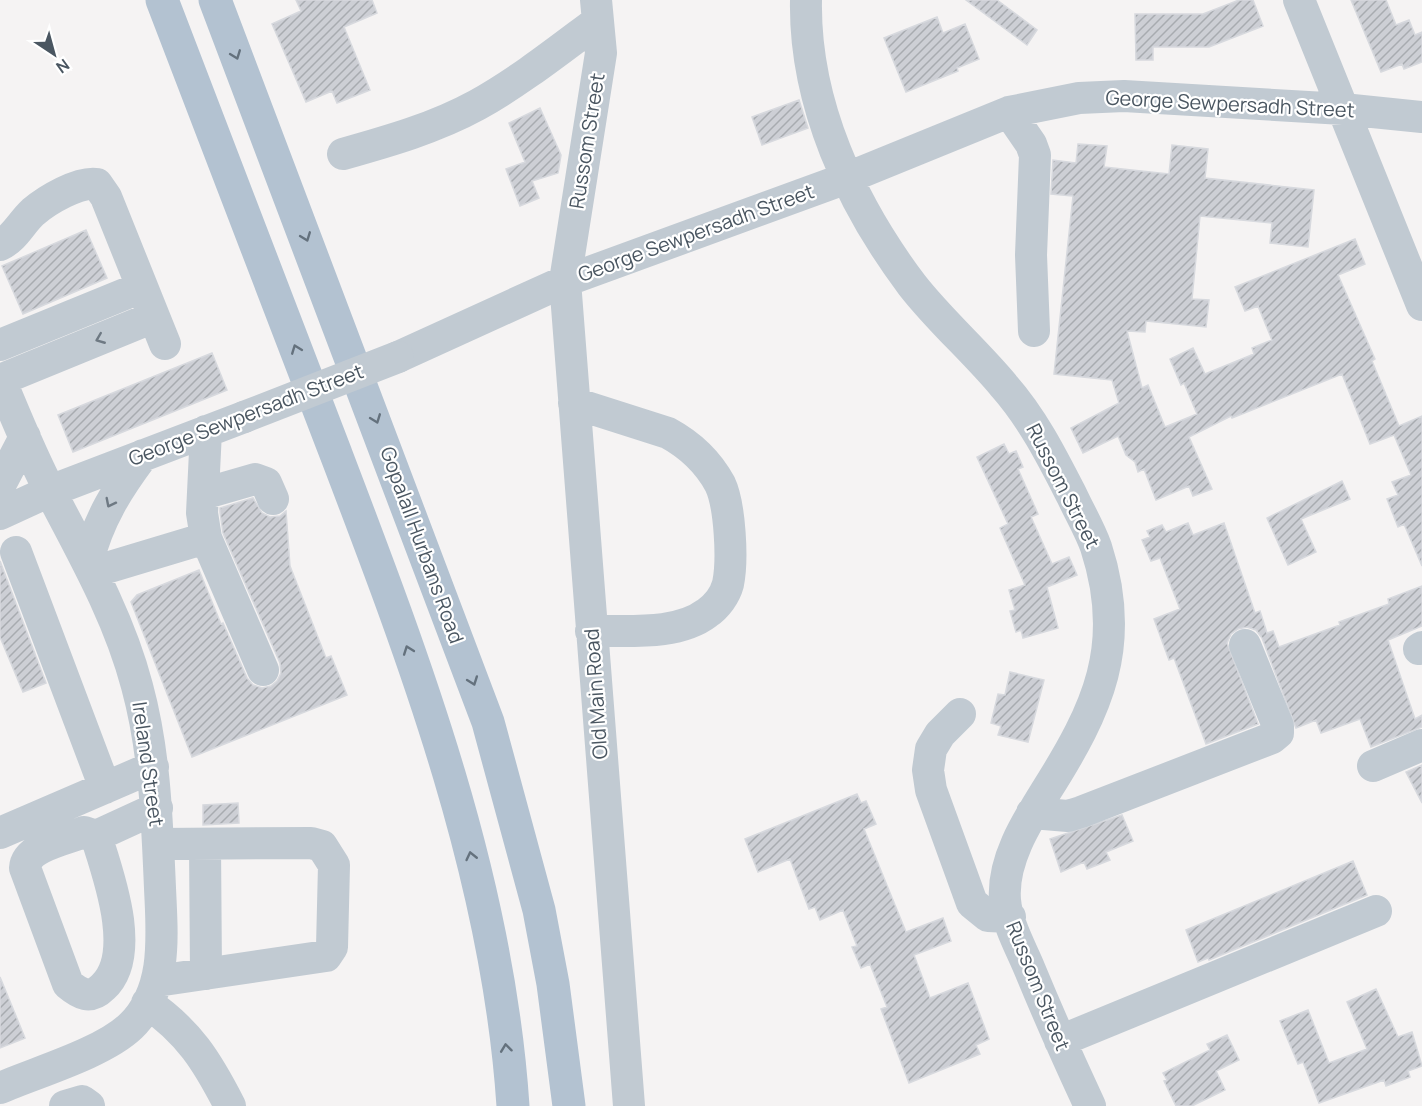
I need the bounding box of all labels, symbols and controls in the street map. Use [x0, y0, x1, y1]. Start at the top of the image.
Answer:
north arrow [24, 24, 84, 84]
one-way arrow [229, 49, 242, 59]
text: N [52, 54, 74, 78]
street label: Russom Street [562, 71, 611, 211]
street label: George Sewpersadh Street [1105, 83, 1355, 124]
street label: George Sewpersadh Street [574, 177, 818, 288]
one-way arrow [299, 231, 311, 242]
one-way arrow [95, 332, 106, 344]
one-way arrow [290, 344, 303, 355]
street label: George Sewpersadh Street [125, 357, 367, 472]
one-way arrow [368, 413, 381, 424]
street label: Russom Street [1020, 419, 1107, 553]
street label: Gopalall Hurbans Road [374, 443, 471, 647]
one-way arrow [106, 496, 117, 507]
street label: Old Main Road [577, 628, 614, 760]
one-way arrow [403, 645, 416, 656]
one-way arrow [465, 675, 478, 685]
street label: Ireland Street [126, 700, 171, 828]
one-way arrow [466, 851, 479, 861]
street label: Russom Street [1000, 917, 1077, 1054]
one-way arrow [501, 1043, 513, 1052]

